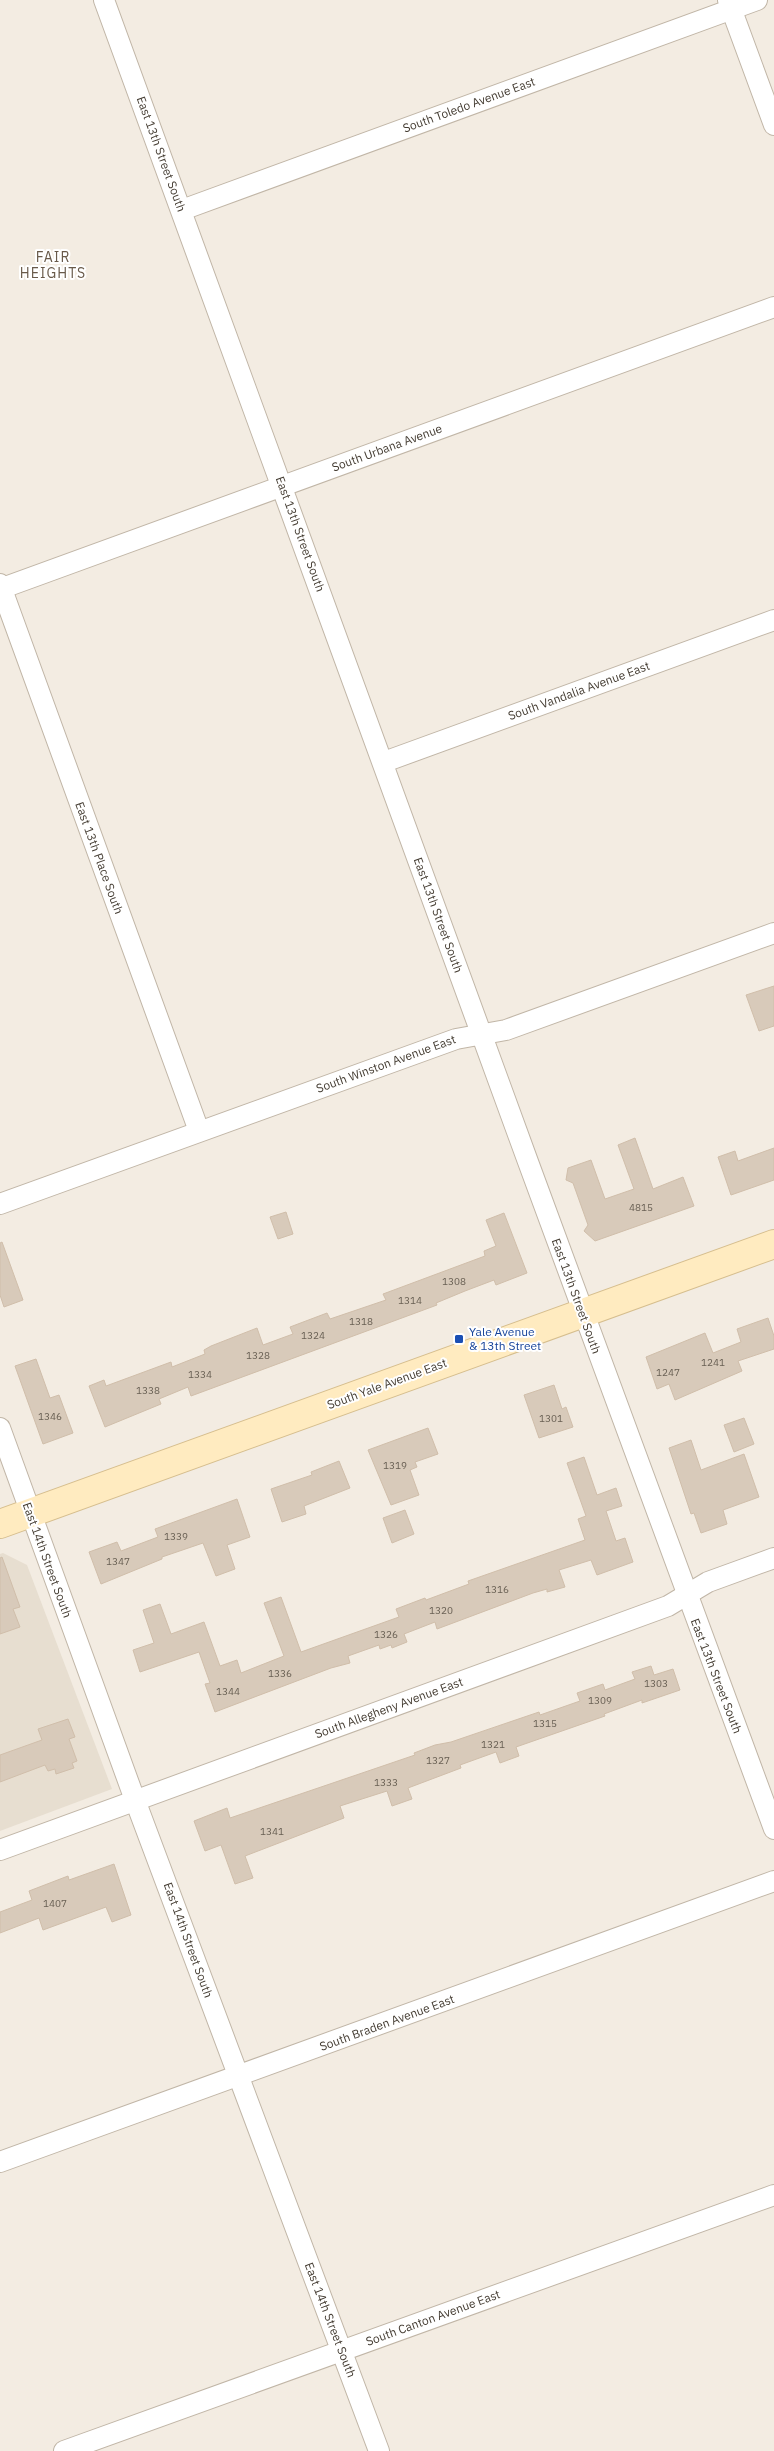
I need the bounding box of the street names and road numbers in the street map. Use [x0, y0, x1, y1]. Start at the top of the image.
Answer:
street label: South Toledo Avenue East [401, 74, 537, 135]
street label: East 13th Street South [134, 94, 189, 214]
street label: South Urbana Avenue [330, 420, 444, 474]
street label: East 13th Street South [273, 474, 328, 594]
street label: South Vandalia Avenue East [506, 658, 652, 723]
street label: East 13th Place South [72, 800, 127, 916]
street label: East 13th Street South [411, 855, 466, 975]
street label: South Winston Avenue East [314, 1031, 458, 1096]
street label: East 13th Street South [549, 1236, 604, 1356]
street label: South Yale Avenue East [325, 1355, 449, 1412]
street label: East 14th Street South [20, 1500, 75, 1620]
street label: East 13th Street South [688, 1616, 745, 1735]
street label: South Allegheny Avenue East [313, 1674, 465, 1741]
street label: East 14th Street South [161, 1880, 216, 2000]
street label: South Braden Avenue East [317, 1991, 456, 2054]
street label: East 14th Street South [302, 2260, 359, 2379]
street label: South Canton Avenue East [364, 2286, 502, 2349]

